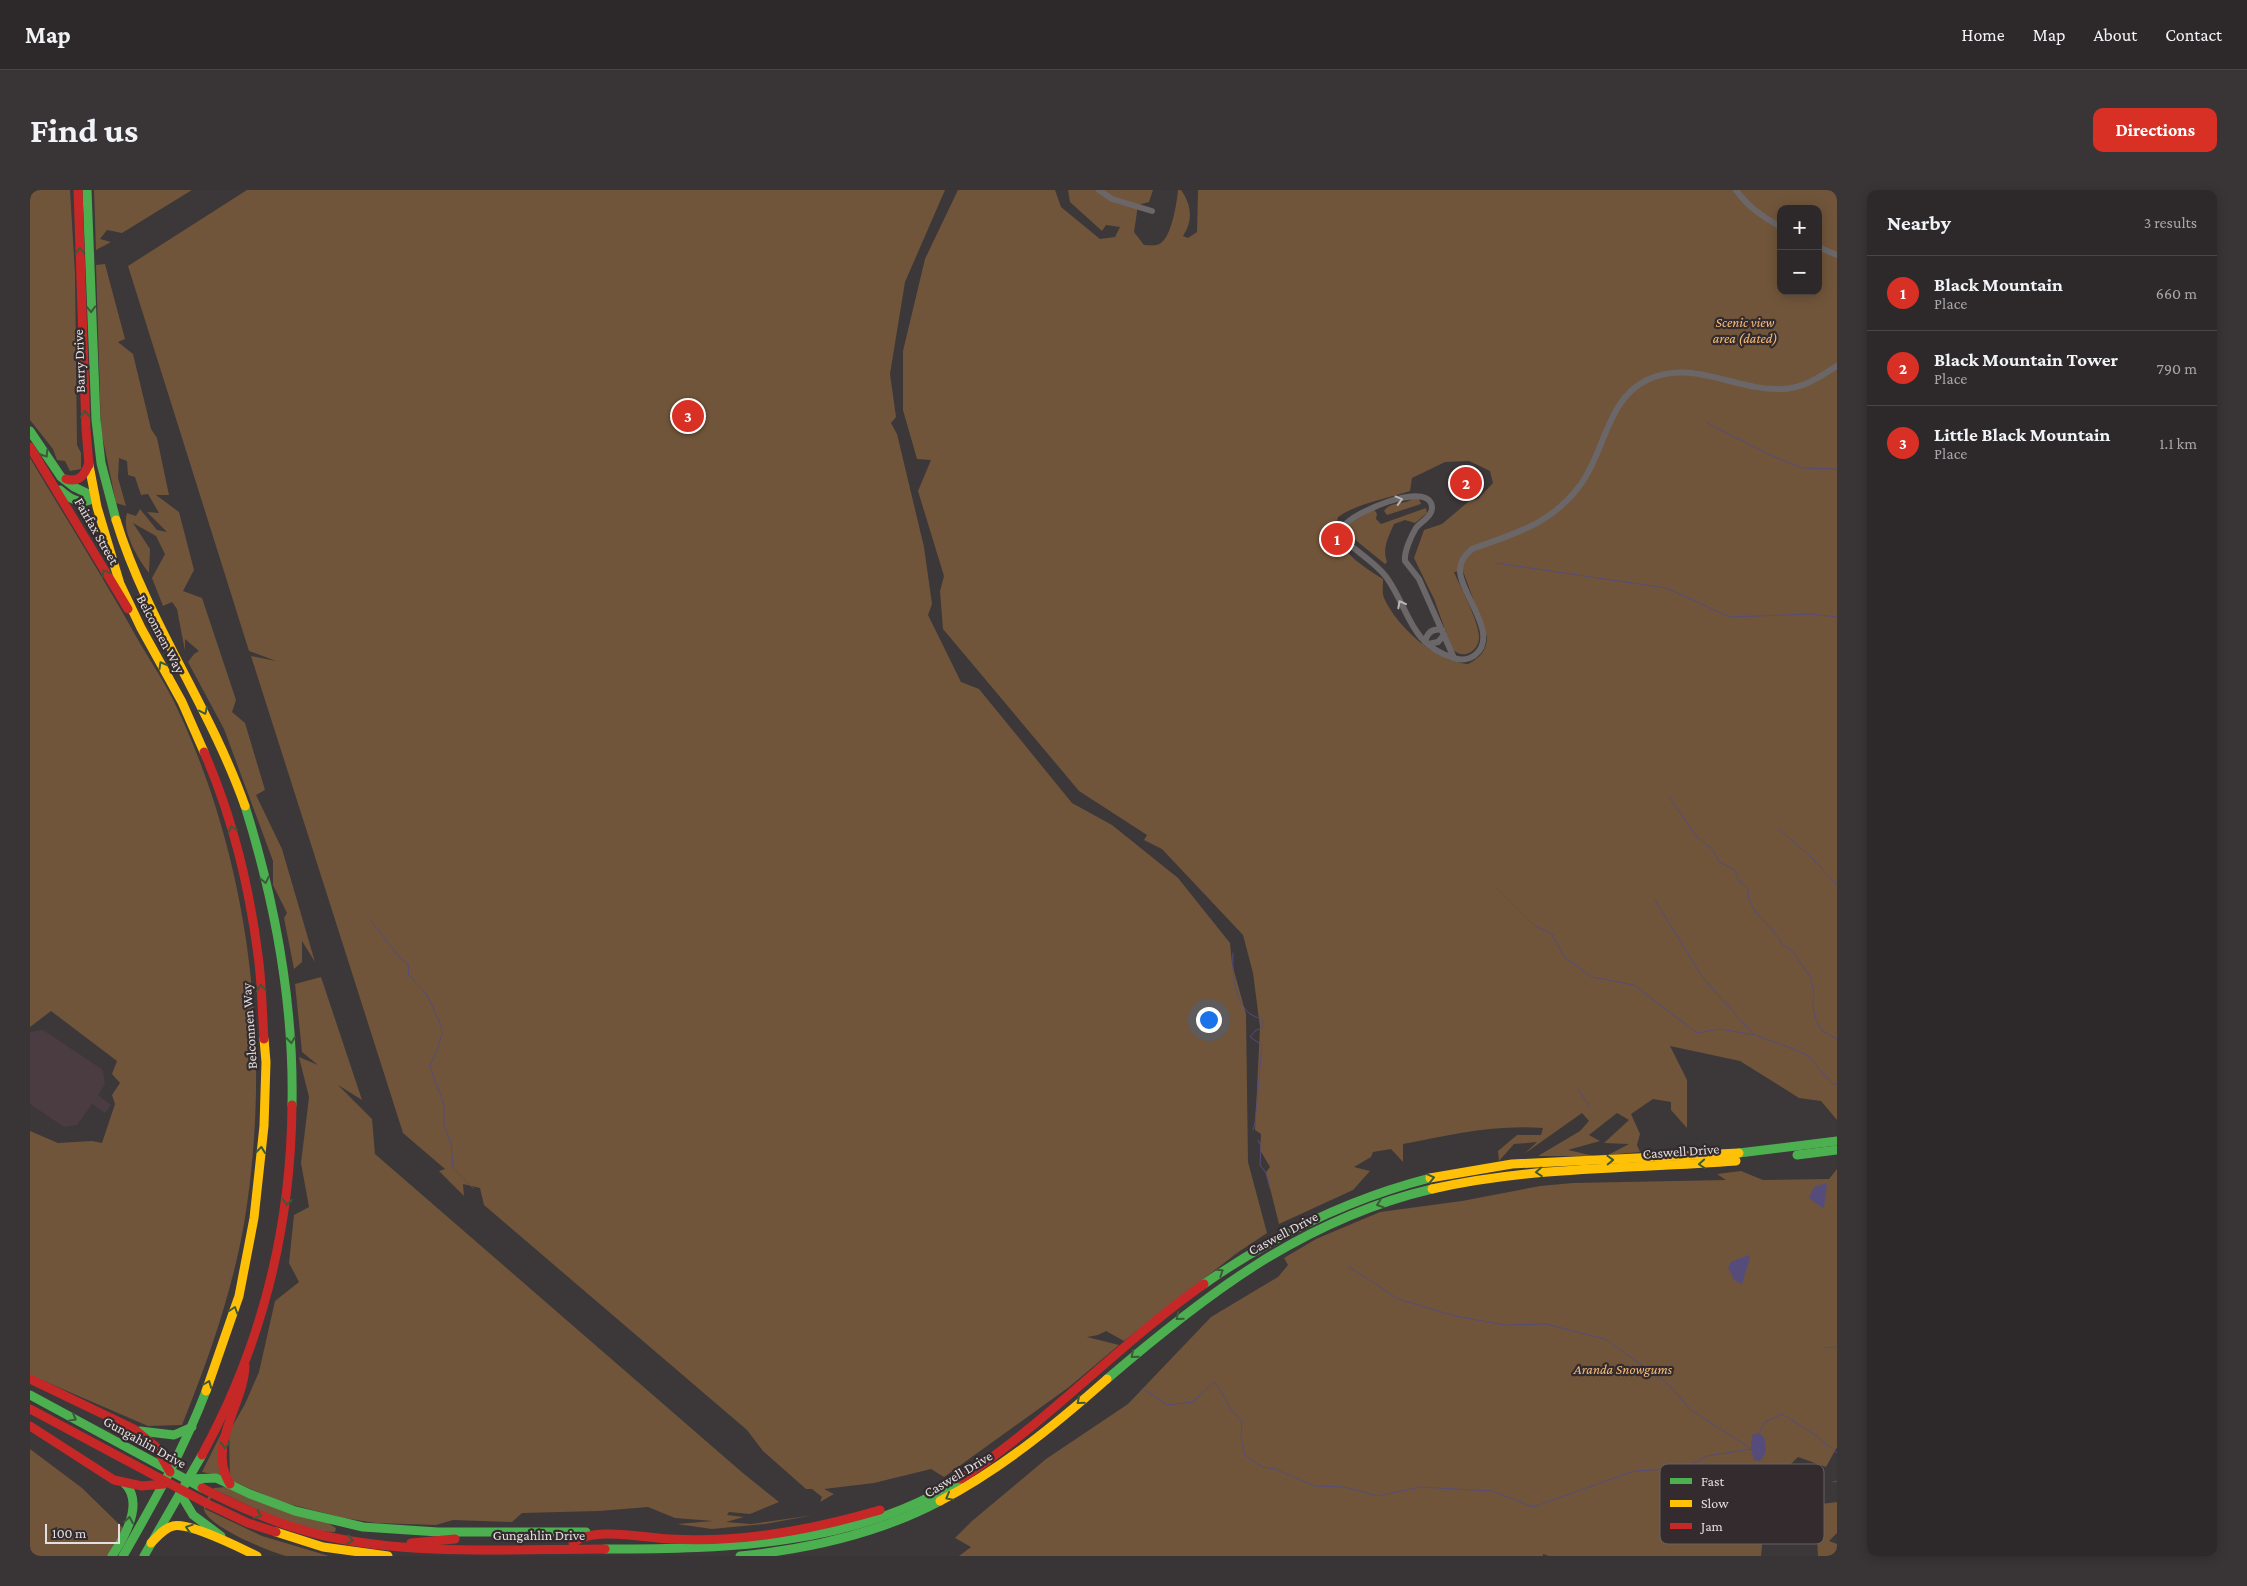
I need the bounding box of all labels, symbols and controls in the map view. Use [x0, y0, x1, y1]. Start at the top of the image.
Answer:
text: Map [25, 21, 71, 48]
text: Home [1962, 25, 2005, 45]
text: Map [2033, 25, 2065, 45]
text: About [2093, 25, 2137, 45]
text: Contact [2165, 25, 2222, 45]
button: Directions [2093, 108, 2217, 152]
text: Find us [30, 111, 138, 150]
map controls [1777, 205, 1822, 295]
button: + [1777, 205, 1822, 250]
text: Nearby [1887, 211, 1951, 235]
text: 3 results [2144, 214, 2197, 231]
one-way arrow [75, 247, 85, 254]
button: − [1777, 250, 1822, 295]
text: Black Mountain [1934, 274, 2063, 295]
text: 1 [1900, 285, 1906, 302]
text: 660 m [2156, 285, 2197, 302]
text: Place [1934, 295, 1967, 312]
one-way arrow [86, 305, 96, 313]
park label: Scenic view area (dated) [1713, 314, 1777, 347]
street label: Barry Drive [70, 329, 88, 393]
text: Black Mountain Tower [1934, 349, 2118, 370]
text: 2 [1899, 360, 1907, 377]
text: 790 m [2157, 360, 2197, 377]
text: Place [1934, 370, 1967, 387]
pin: 3 [672, 397, 704, 435]
one-way arrow [80, 409, 91, 417]
text: Little Black Mountain [1934, 424, 2110, 445]
text: 3 [1899, 435, 1907, 452]
text: 1.1 km [2159, 435, 2197, 452]
text: Place [1934, 445, 1967, 462]
one-way arrow [39, 449, 48, 458]
pin: 2 [1450, 464, 1482, 502]
street label: Fairfax Street [71, 495, 123, 567]
one-way arrow [1394, 495, 1403, 506]
pin: 1 [1321, 520, 1353, 558]
one-way arrow [101, 570, 111, 579]
street label: Belconnen Way [134, 592, 189, 676]
one-way arrow [1397, 601, 1407, 610]
one-way arrow [158, 661, 168, 670]
one-way arrow [198, 706, 208, 715]
one-way arrow [227, 825, 237, 833]
one-way arrow [259, 875, 270, 884]
street label: Belconnen Way [238, 982, 260, 1070]
one-way arrow [255, 984, 266, 992]
your location [1196, 1007, 1222, 1033]
one-way arrow [285, 1036, 296, 1044]
street label: Caswell Drive [1642, 1140, 1720, 1162]
one-way arrow [255, 1146, 266, 1154]
one-way arrow [1606, 1155, 1614, 1165]
one-way arrow [1697, 1158, 1705, 1169]
one-way arrow [1535, 1166, 1543, 1177]
one-way arrow [1427, 1173, 1436, 1184]
one-way arrow [1377, 1198, 1385, 1208]
one-way arrow [282, 1199, 293, 1207]
street label: Caswell Drive [1245, 1208, 1321, 1258]
one-way arrow [1215, 1268, 1224, 1278]
one-way arrow [228, 1306, 238, 1315]
one-way arrow [1176, 1312, 1185, 1320]
one-way arrow [1131, 1349, 1140, 1358]
park label: Aranda Snowgums [1573, 1361, 1673, 1377]
one-way arrow [202, 1380, 212, 1389]
one-way arrow [1077, 1395, 1086, 1403]
one-way arrow [67, 1412, 76, 1422]
street label: Gungahlin Drive [101, 1413, 189, 1471]
one-way arrow [219, 1442, 230, 1450]
street label: Caswell Drive [921, 1447, 995, 1501]
legend [1660, 1464, 1824, 1544]
text: Fast [1701, 1473, 1725, 1489]
one-way arrow [946, 1490, 955, 1500]
text: Slow [1701, 1495, 1729, 1511]
one-way arrow [253, 1509, 262, 1520]
one-way arrow [123, 1516, 133, 1524]
text: Jam [1699, 1518, 1723, 1534]
scale bar [45, 1521, 120, 1544]
one-way arrow [185, 1524, 193, 1534]
text: 100 m [52, 1525, 86, 1541]
street label: Gungahlin Drive [493, 1527, 585, 1543]
one-way arrow [346, 1534, 354, 1545]

